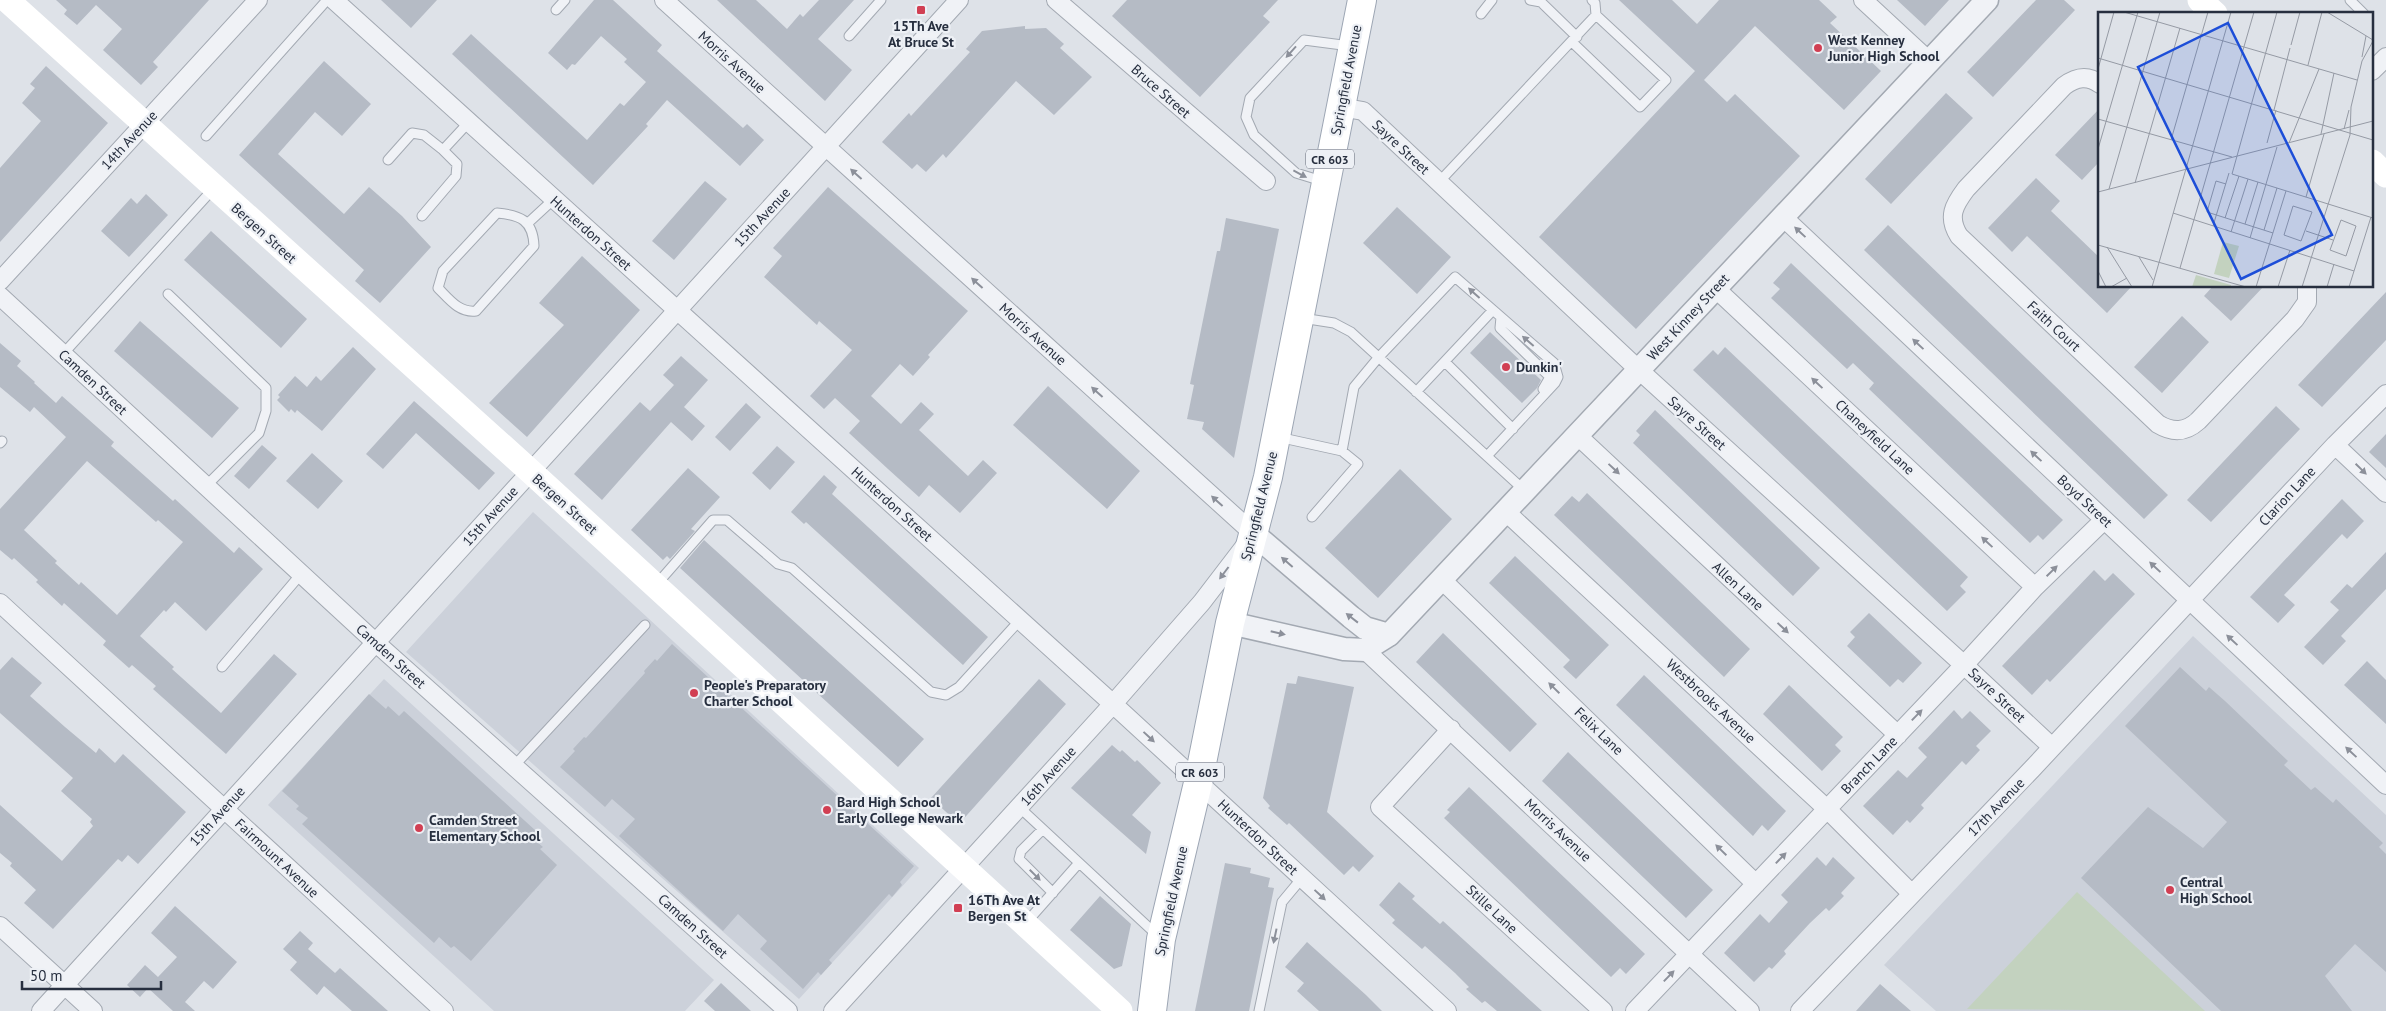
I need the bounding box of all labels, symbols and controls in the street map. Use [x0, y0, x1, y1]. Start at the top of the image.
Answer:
marker: 15Th Ave At Bruce St [915, 4, 927, 16]
inset map [2098, 12, 2374, 288]
place label: 15Th Ave At Bruce St [888, 17, 954, 51]
street label: Springfield Avenue [1326, 23, 1366, 137]
street label: Morris Avenue [694, 27, 770, 97]
place label: West Kenney Junior High School [1827, 31, 1940, 65]
marker: West Kenney Junior High School [1812, 42, 1824, 54]
one-way arrow [1285, 45, 1297, 57]
street label: Bruce Street [1128, 60, 1195, 122]
street label: 14th Avenue [97, 107, 161, 173]
street label: Sayre Street [1368, 116, 1434, 178]
road number: CR 603 [1306, 150, 1354, 168]
one-way arrow [851, 168, 863, 180]
one-way arrow [1293, 170, 1307, 178]
street label: 15th Avenue [730, 184, 794, 250]
street label: Hunterdon Street [547, 192, 636, 274]
street label: Bergen Street [228, 199, 301, 267]
one-way arrow [1795, 226, 1807, 238]
street label: West Kinney Street [1643, 270, 1733, 364]
one-way arrow [971, 277, 983, 289]
one-way arrow [1467, 288, 1480, 299]
street label: Faith Court [2024, 297, 2085, 355]
street label: Morris Avenue [995, 299, 1071, 369]
one-way arrow [1521, 335, 1534, 346]
one-way arrow [1913, 338, 1925, 350]
street label: Camden Street [55, 345, 131, 419]
place label: Dunkin' [1516, 358, 1562, 376]
marker: Dunkin' [1500, 361, 1512, 373]
one-way arrow [1812, 377, 1824, 389]
one-way arrow [1092, 386, 1104, 398]
street label: Sayre Street [1664, 392, 1730, 454]
street label: Chaneyfield Lane [1831, 396, 1919, 478]
street label: Springfield Avenue [1237, 449, 1281, 563]
one-way arrow [2031, 450, 2043, 462]
street label: Clarion Lane [2255, 462, 2319, 530]
street label: Hunterdon Street [848, 463, 937, 545]
one-way arrow [1607, 463, 1619, 475]
one-way arrow [2354, 463, 2366, 475]
street label: Bergen Street [529, 470, 602, 538]
street label: Boyd Street [2054, 471, 2117, 531]
street label: 15th Avenue [458, 482, 522, 550]
one-way arrow [1212, 495, 1224, 507]
one-way arrow [1981, 536, 1993, 548]
one-way arrow [1280, 557, 1293, 568]
street label: Allen Lane [1709, 558, 1767, 614]
one-way arrow [2149, 561, 2161, 573]
one-way arrow [2046, 565, 2058, 577]
one-way arrow [1219, 566, 1229, 580]
one-way arrow [1346, 612, 1359, 623]
street label: Camden Street [352, 620, 430, 692]
one-way arrow [1777, 622, 1789, 634]
one-way arrow [1270, 629, 1285, 637]
one-way arrow [2227, 634, 2239, 646]
street label: Westbrooks Avenue [1663, 655, 1759, 747]
street label: Sayre Street [1964, 664, 2030, 726]
place label: People's Preparatory Charter School [704, 676, 826, 710]
one-way arrow [1548, 682, 1560, 694]
marker: People's Preparatory Charter School [688, 687, 700, 699]
street label: Felix Lane [1571, 703, 1627, 759]
one-way arrow [1911, 709, 1923, 721]
one-way arrow [1142, 731, 1154, 743]
street label: Branch Lane [1837, 732, 1901, 798]
street label: 16th Avenue [1016, 742, 1080, 810]
one-way arrow [2345, 746, 2357, 758]
road number: CR 603 [1176, 762, 1224, 782]
street label: 17th Avenue [1964, 774, 2028, 840]
street label: 15th Avenue [185, 782, 249, 850]
place label: Bard High School Early College Newark [837, 793, 963, 827]
street label: Hunterdon Street [1214, 795, 1302, 879]
street label: Morris Avenue [1521, 795, 1595, 865]
marker: Bard High School Early College Newark [821, 804, 833, 816]
place label: Camden Street Elementary School [429, 811, 541, 845]
street label: Fairmount Avenue [231, 814, 323, 902]
marker: Camden Street Elementary School [413, 822, 425, 834]
street label: Springfield Avenue [1151, 844, 1191, 958]
one-way arrow [1715, 844, 1727, 856]
one-way arrow [1775, 852, 1787, 864]
one-way arrow [1029, 869, 1041, 881]
place label: Central High School [2180, 873, 2253, 907]
street label: Stille Lane [1463, 881, 1521, 937]
marker: Central High School [2164, 884, 2176, 896]
one-way arrow [1313, 889, 1325, 901]
street label: Camden Street [654, 890, 732, 962]
place label: 16Th Ave At Bergen St [968, 891, 1040, 925]
marker: 16Th Ave At Bergen St [952, 902, 964, 914]
one-way arrow [1270, 929, 1278, 945]
scale bar [22, 958, 161, 990]
text: 50 m [30, 966, 63, 985]
one-way arrow [1662, 970, 1674, 982]

